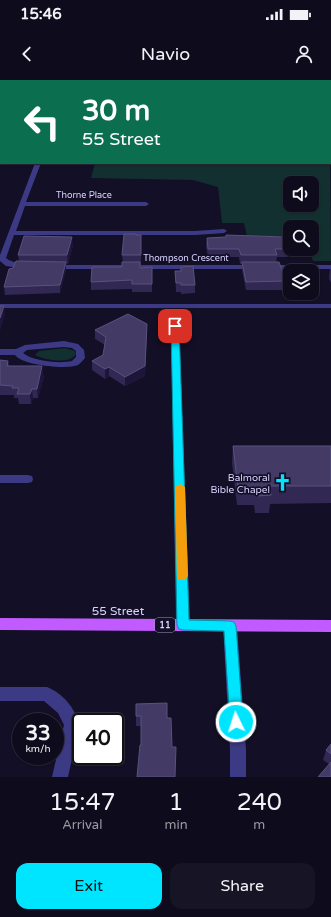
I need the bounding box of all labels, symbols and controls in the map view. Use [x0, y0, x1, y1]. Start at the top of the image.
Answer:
text: 15:46 [20, 5, 62, 23]
icon: back [16, 43, 38, 65]
text: Navio [141, 43, 190, 65]
icon: person [293, 43, 315, 65]
text: 30 m [82, 94, 150, 128]
icon: left [16, 96, 68, 148]
text: 55 Street [82, 128, 161, 150]
map controls [283, 176, 319, 300]
button: sound [283, 176, 319, 212]
street label: Thorne Place [56, 190, 112, 201]
button: search [283, 220, 319, 256]
street label: Thompson Crescent [143, 253, 229, 264]
button: layers [283, 264, 319, 300]
pin [158, 309, 192, 343]
icon: arrive [164, 315, 186, 337]
place label: Balmoral Bible Chapel [210, 472, 270, 496]
church icon: Balmoral Bible Chapel [273, 473, 293, 493]
street label: 55 Street [92, 604, 145, 618]
road number: 11 [155, 618, 175, 632]
position arrow [215, 701, 257, 743]
speed limit sign: 40 [72, 713, 124, 765]
text: 33 [25, 722, 51, 746]
text: km/h [25, 743, 51, 755]
text: 15:47 [49, 788, 116, 817]
text: 1 [169, 788, 184, 817]
text: 240 [237, 788, 282, 817]
text: Arrival [62, 817, 102, 833]
text: min [165, 817, 188, 833]
text: m [253, 817, 265, 833]
button: Exit [16, 863, 162, 909]
button: Share [170, 863, 315, 909]

